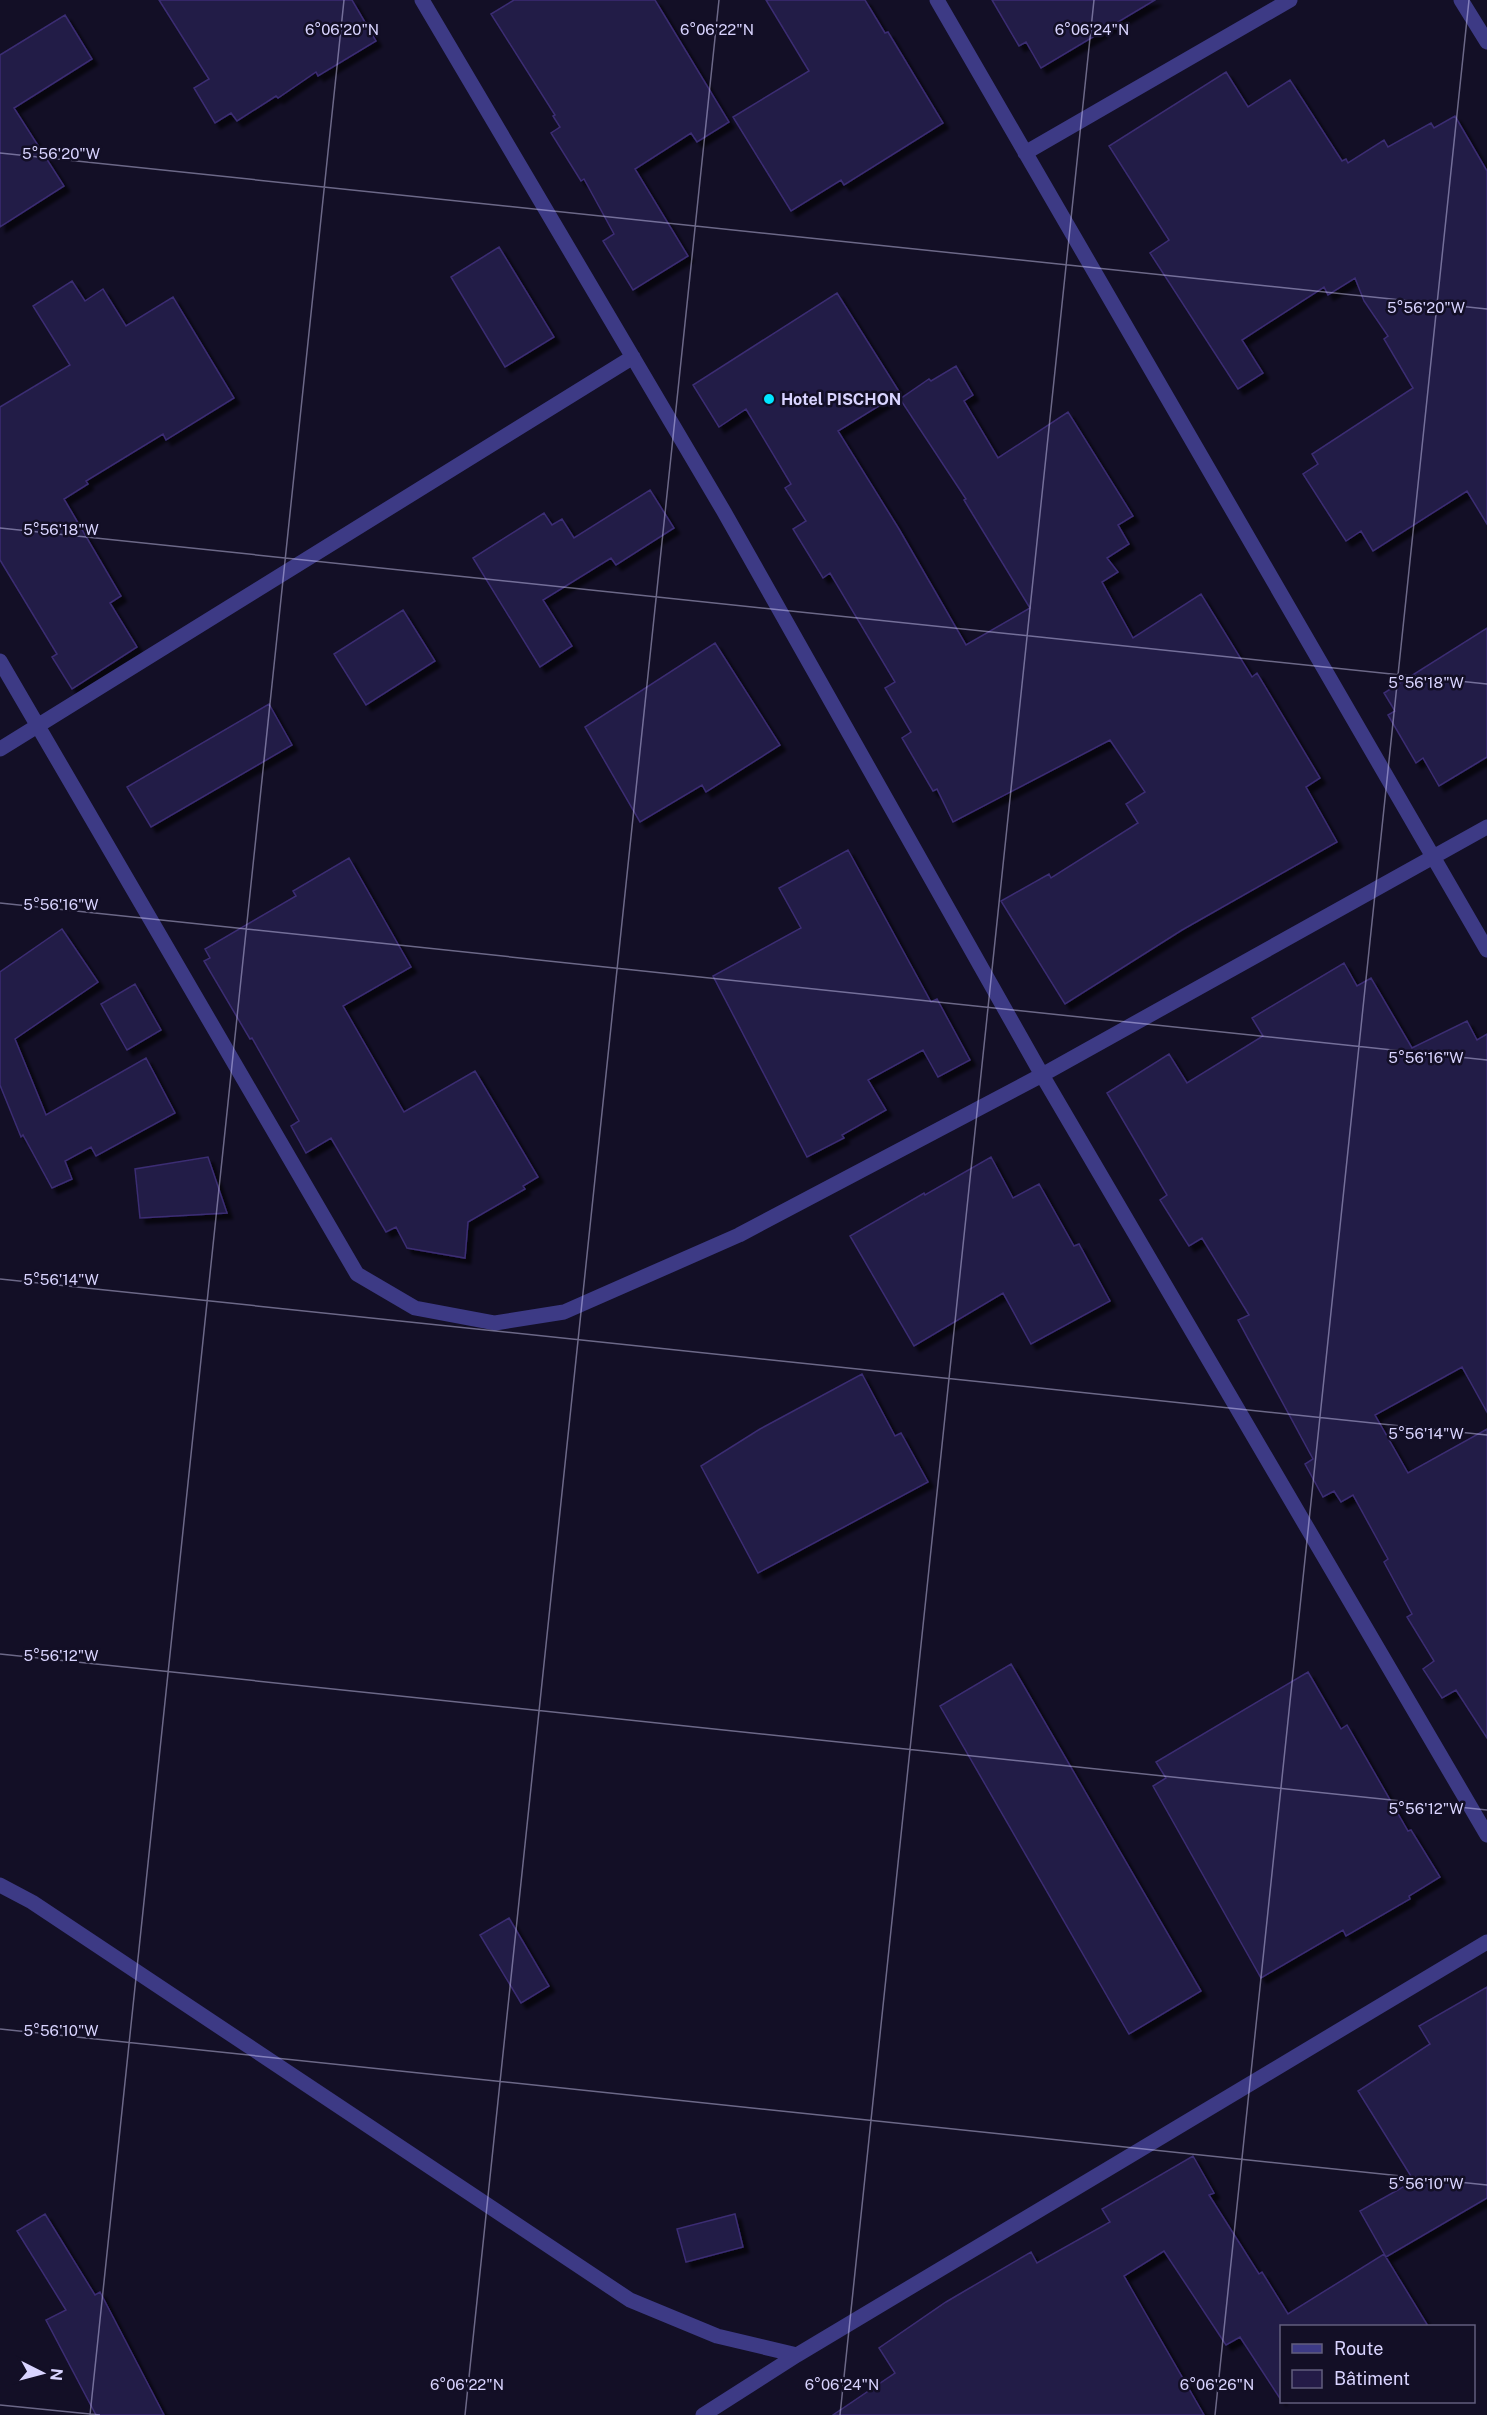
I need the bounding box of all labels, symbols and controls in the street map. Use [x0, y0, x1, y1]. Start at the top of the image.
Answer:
text: 6°06'20"N [305, 21, 379, 38]
text: 6°06'22"N [680, 21, 754, 38]
text: 6°06'24"N [1055, 21, 1129, 38]
text: 5°56'20"W [22, 145, 100, 162]
text: 5°56'20"W [1387, 299, 1465, 316]
place label: Hotel PISCHON [781, 390, 901, 409]
marker: Hotel PISCHON [762, 392, 776, 406]
text: 5°56'18"W [23, 521, 99, 538]
text: 5°56'18"W [1388, 674, 1464, 691]
text: 5°56'16"W [23, 896, 99, 913]
text: 5°56'16"W [1388, 1049, 1464, 1066]
text: 5°56'14"W [23, 1271, 99, 1288]
text: 5°56'14"W [1388, 1425, 1464, 1442]
text: 5°56'12"W [24, 1647, 98, 1664]
text: 5°56'12"W [1389, 1800, 1463, 1817]
text: 5°56'10"W [23, 2022, 99, 2039]
text: 5°56'10"W [1388, 2175, 1464, 2192]
legend [1280, 2325, 1475, 2403]
text: Route [1334, 2338, 1383, 2359]
north arrow [12, 2343, 72, 2403]
text: N [46, 2367, 67, 2382]
text: Bâtiment [1334, 2368, 1410, 2389]
text: 6°06'22"N [430, 2376, 504, 2393]
text: 6°06'24"N [805, 2376, 879, 2393]
text: 6°06'26"N [1180, 2376, 1254, 2393]

